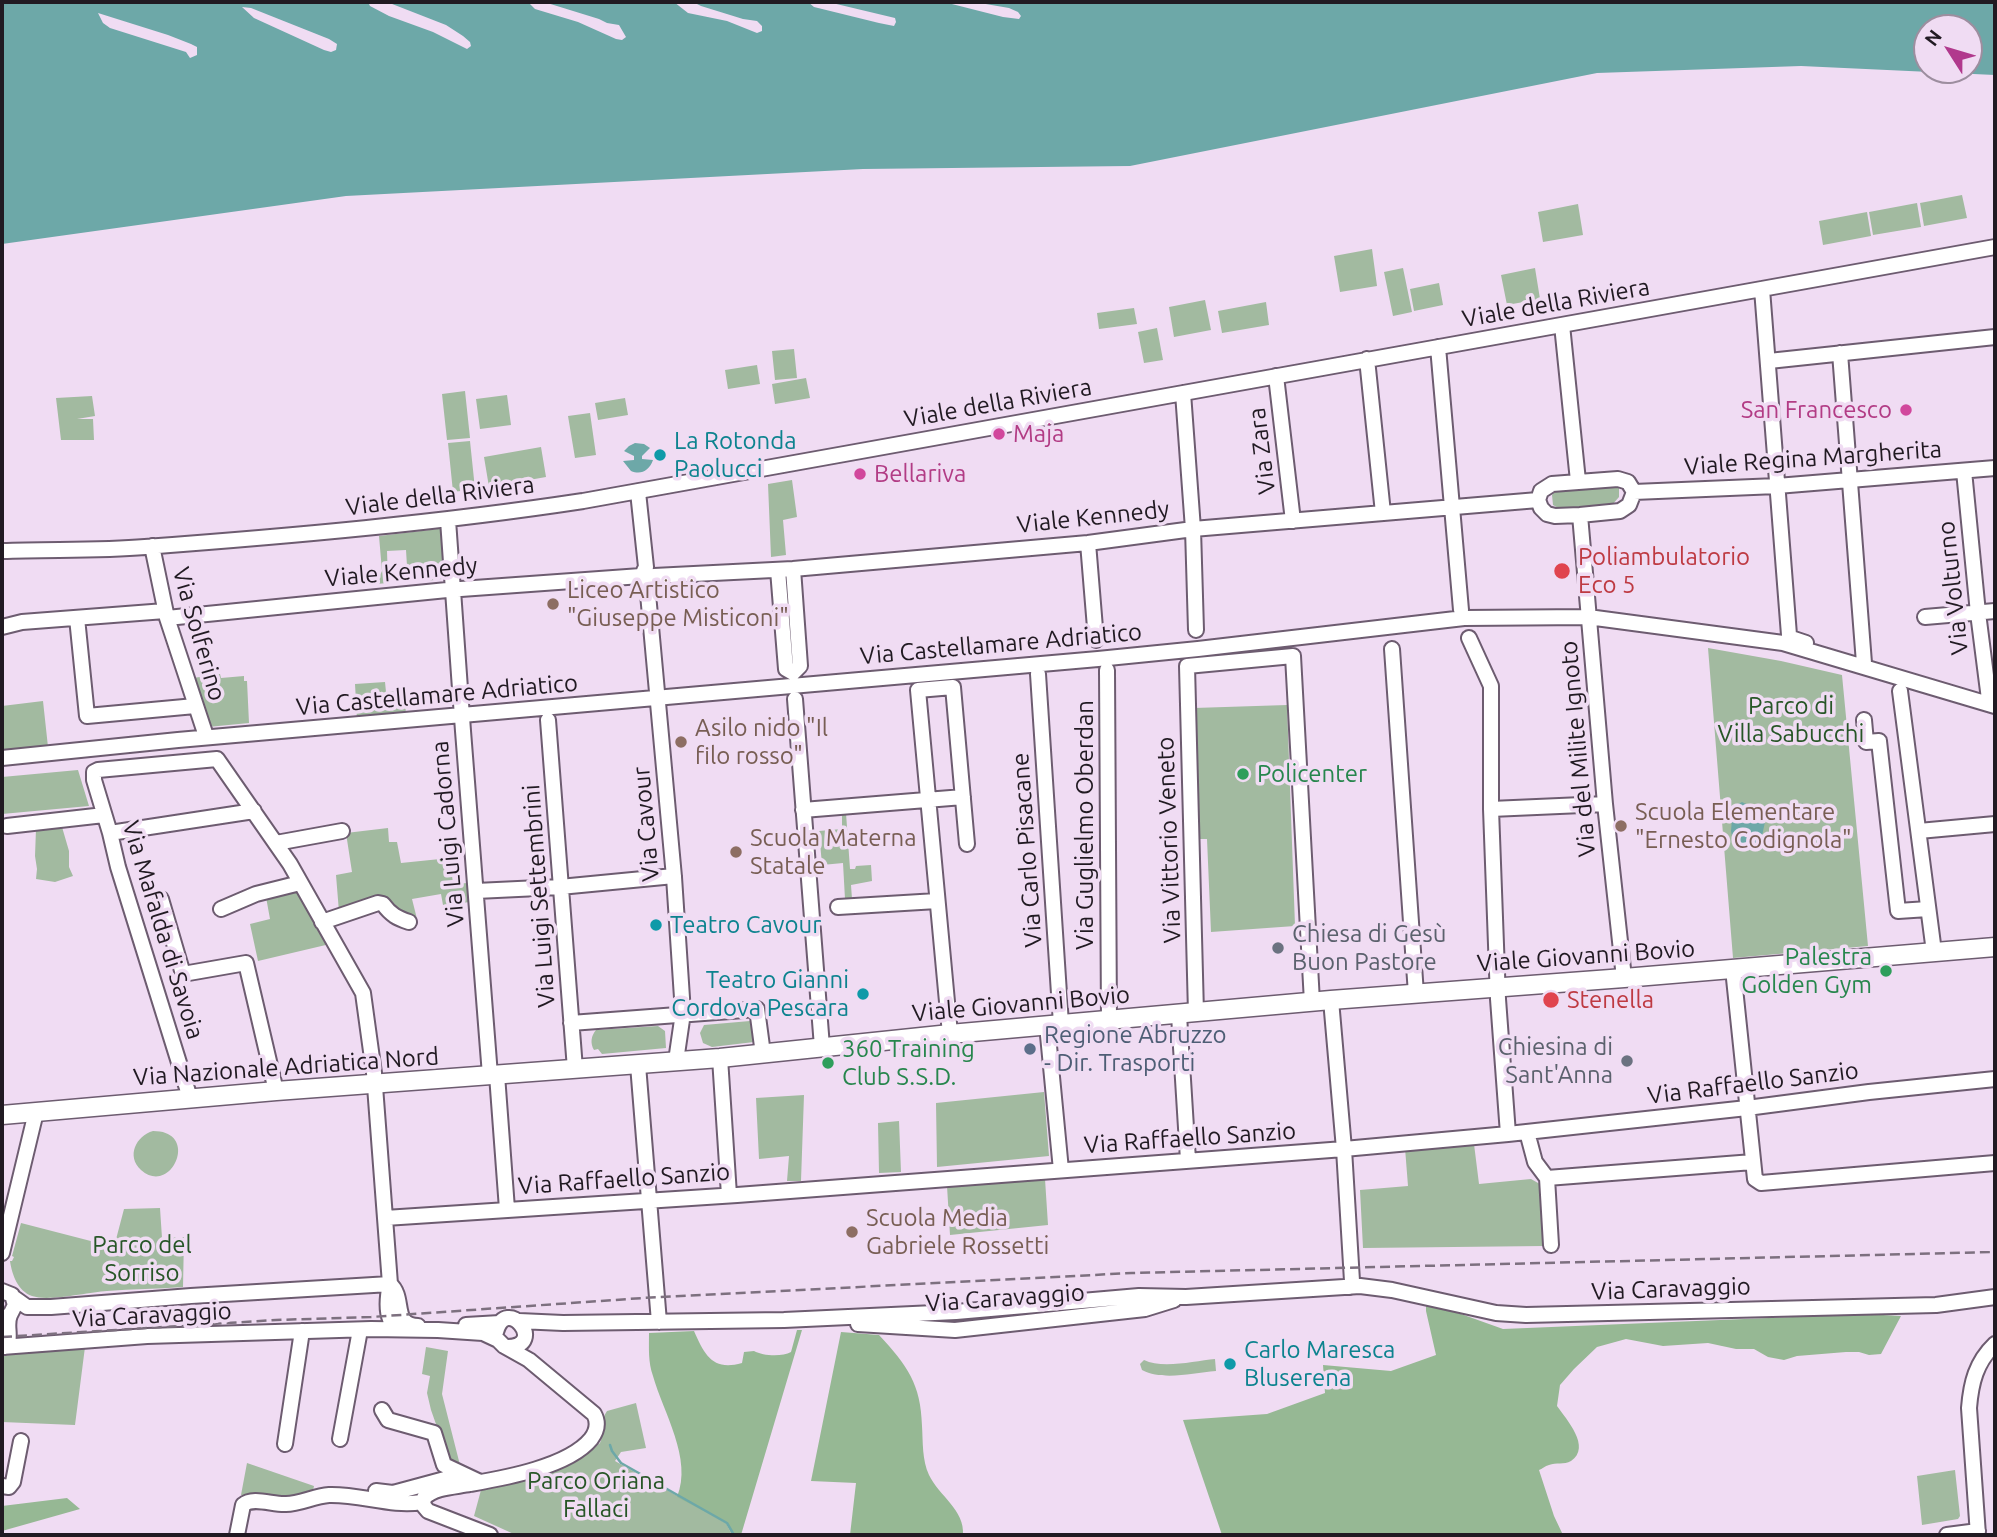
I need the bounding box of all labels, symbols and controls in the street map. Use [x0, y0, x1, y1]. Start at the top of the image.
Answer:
north arrow [1913, 14, 1983, 84]
text: N [1920, 25, 1946, 50]
street label: Viale della Riviera [1460, 272, 1652, 334]
street label: Viale della Riviera [902, 372, 1094, 434]
place label: San Francesco [1741, 396, 1892, 424]
marker: San Francesco [1898, 402, 1914, 418]
street label: Via Zara [1242, 406, 1282, 496]
place label: Maja [1013, 420, 1064, 448]
marker: Maja [991, 426, 1007, 442]
place label: La Rotonda Paolucci [674, 427, 797, 483]
street label: Viale Regina Margherita [1683, 435, 1943, 481]
marker: La Rotonda Paolucci [652, 447, 668, 463]
place label: Bellariva [874, 460, 966, 488]
marker: Bellariva [852, 466, 868, 482]
street label: Viale della Riviera [344, 470, 536, 522]
street label: Viale Kennedy [1015, 495, 1171, 539]
street label: Via Volturno [1932, 520, 1974, 656]
place label: Poliambulatorio Eco 5 [1578, 543, 1750, 599]
street label: Viale Kennedy [324, 551, 478, 593]
marker: Poliambulatorio Eco 5 [1552, 561, 1572, 581]
street label: Via Solferino [166, 564, 232, 704]
place label: Liceo Artistico "Giuseppe Misticoni" [567, 576, 789, 632]
marker: Liceo Artistico "Giuseppe Misticoni" [545, 596, 561, 612]
street label: Via Castellamare Adriatico [859, 617, 1143, 671]
street label: Via del Milite Ignoto [1554, 640, 1602, 858]
street label: Via Castellamare Adriatico [295, 668, 579, 722]
park label: Parco di Villa Sabucchi [1718, 692, 1864, 748]
street label: Via Guglielmo Oberdan [1071, 700, 1099, 950]
place label: Asilo nido "Il filo rosso" [695, 714, 828, 770]
marker: Asilo nido "Il filo rosso" [673, 734, 689, 750]
street label: Via Vittorio Veneto [1151, 736, 1187, 944]
street label: Via Luigi Cadorna [426, 740, 470, 928]
street label: Via Carlo Pisacane [1006, 752, 1048, 948]
place label: Policenter [1257, 760, 1367, 788]
street label: Via Cavour [627, 765, 665, 883]
marker: Policenter [1235, 766, 1251, 782]
street label: Via Luigi Settembrini [517, 783, 561, 1009]
place label: Scuola Elementare "Ernesto Codignola" [1635, 798, 1851, 854]
street label: Via Mafalda di Savoia [116, 817, 210, 1043]
marker: Scuola Elementare "Ernesto Codignola" [1613, 818, 1629, 834]
place label: Scuola Materna Statale [750, 824, 917, 880]
marker: Scuola Materna Statale [728, 844, 744, 860]
place label: Teatro Cavour [670, 911, 821, 939]
marker: Teatro Cavour [648, 917, 664, 933]
place label: Chiesa di Gesù Buon Pastore [1292, 920, 1446, 976]
street label: Viale Giovanni Bovio [1476, 934, 1696, 978]
marker: Chiesa di Gesù Buon Pastore [1270, 940, 1286, 956]
place label: Palestra Golden Gym [1741, 943, 1872, 999]
marker: Palestra Golden Gym [1878, 963, 1894, 979]
place label: Teatro Gianni Cordova Pescara [671, 966, 849, 1022]
street label: Viale Giovanni Bovio [911, 980, 1131, 1028]
marker: Teatro Gianni Cordova Pescara [855, 986, 871, 1002]
place label: Stenella [1567, 986, 1654, 1014]
marker: Stenella [1541, 990, 1561, 1010]
place label: Regione Abruzzo - Dir. Trasporti [1044, 1021, 1227, 1077]
place label: Chiesina di Sant'Anna [1498, 1033, 1613, 1089]
place label: 360 Training Club S.S.D. [842, 1035, 975, 1091]
marker: Regione Abruzzo - Dir. Trasporti [1022, 1041, 1038, 1057]
street label: Via Nazionale Adriatica Nord [132, 1042, 440, 1092]
marker: Chiesina di Sant'Anna [1619, 1053, 1635, 1069]
marker: 360 Training Club S.S.D. [820, 1055, 836, 1071]
street label: Via Raffaello Sanzio [1646, 1056, 1860, 1110]
street label: Via Raffaello Sanzio [1083, 1116, 1297, 1160]
street label: Via Raffaello Sanzio [517, 1157, 731, 1201]
place label: Scuola Media Gabriele Rossetti [866, 1204, 1049, 1260]
marker: Scuola Media Gabriele Rossetti [844, 1224, 860, 1240]
park label: Parco del Sorriso [92, 1231, 192, 1287]
street label: Via Caravaggio [1591, 1272, 1751, 1306]
street label: Via Caravaggio [924, 1278, 1086, 1318]
street label: Via Caravaggio [72, 1296, 232, 1334]
place label: Carlo Maresca Bluserena [1244, 1336, 1395, 1392]
marker: Carlo Maresca Bluserena [1222, 1356, 1238, 1372]
park label: Parco Oriana Fallaci [527, 1467, 665, 1523]

